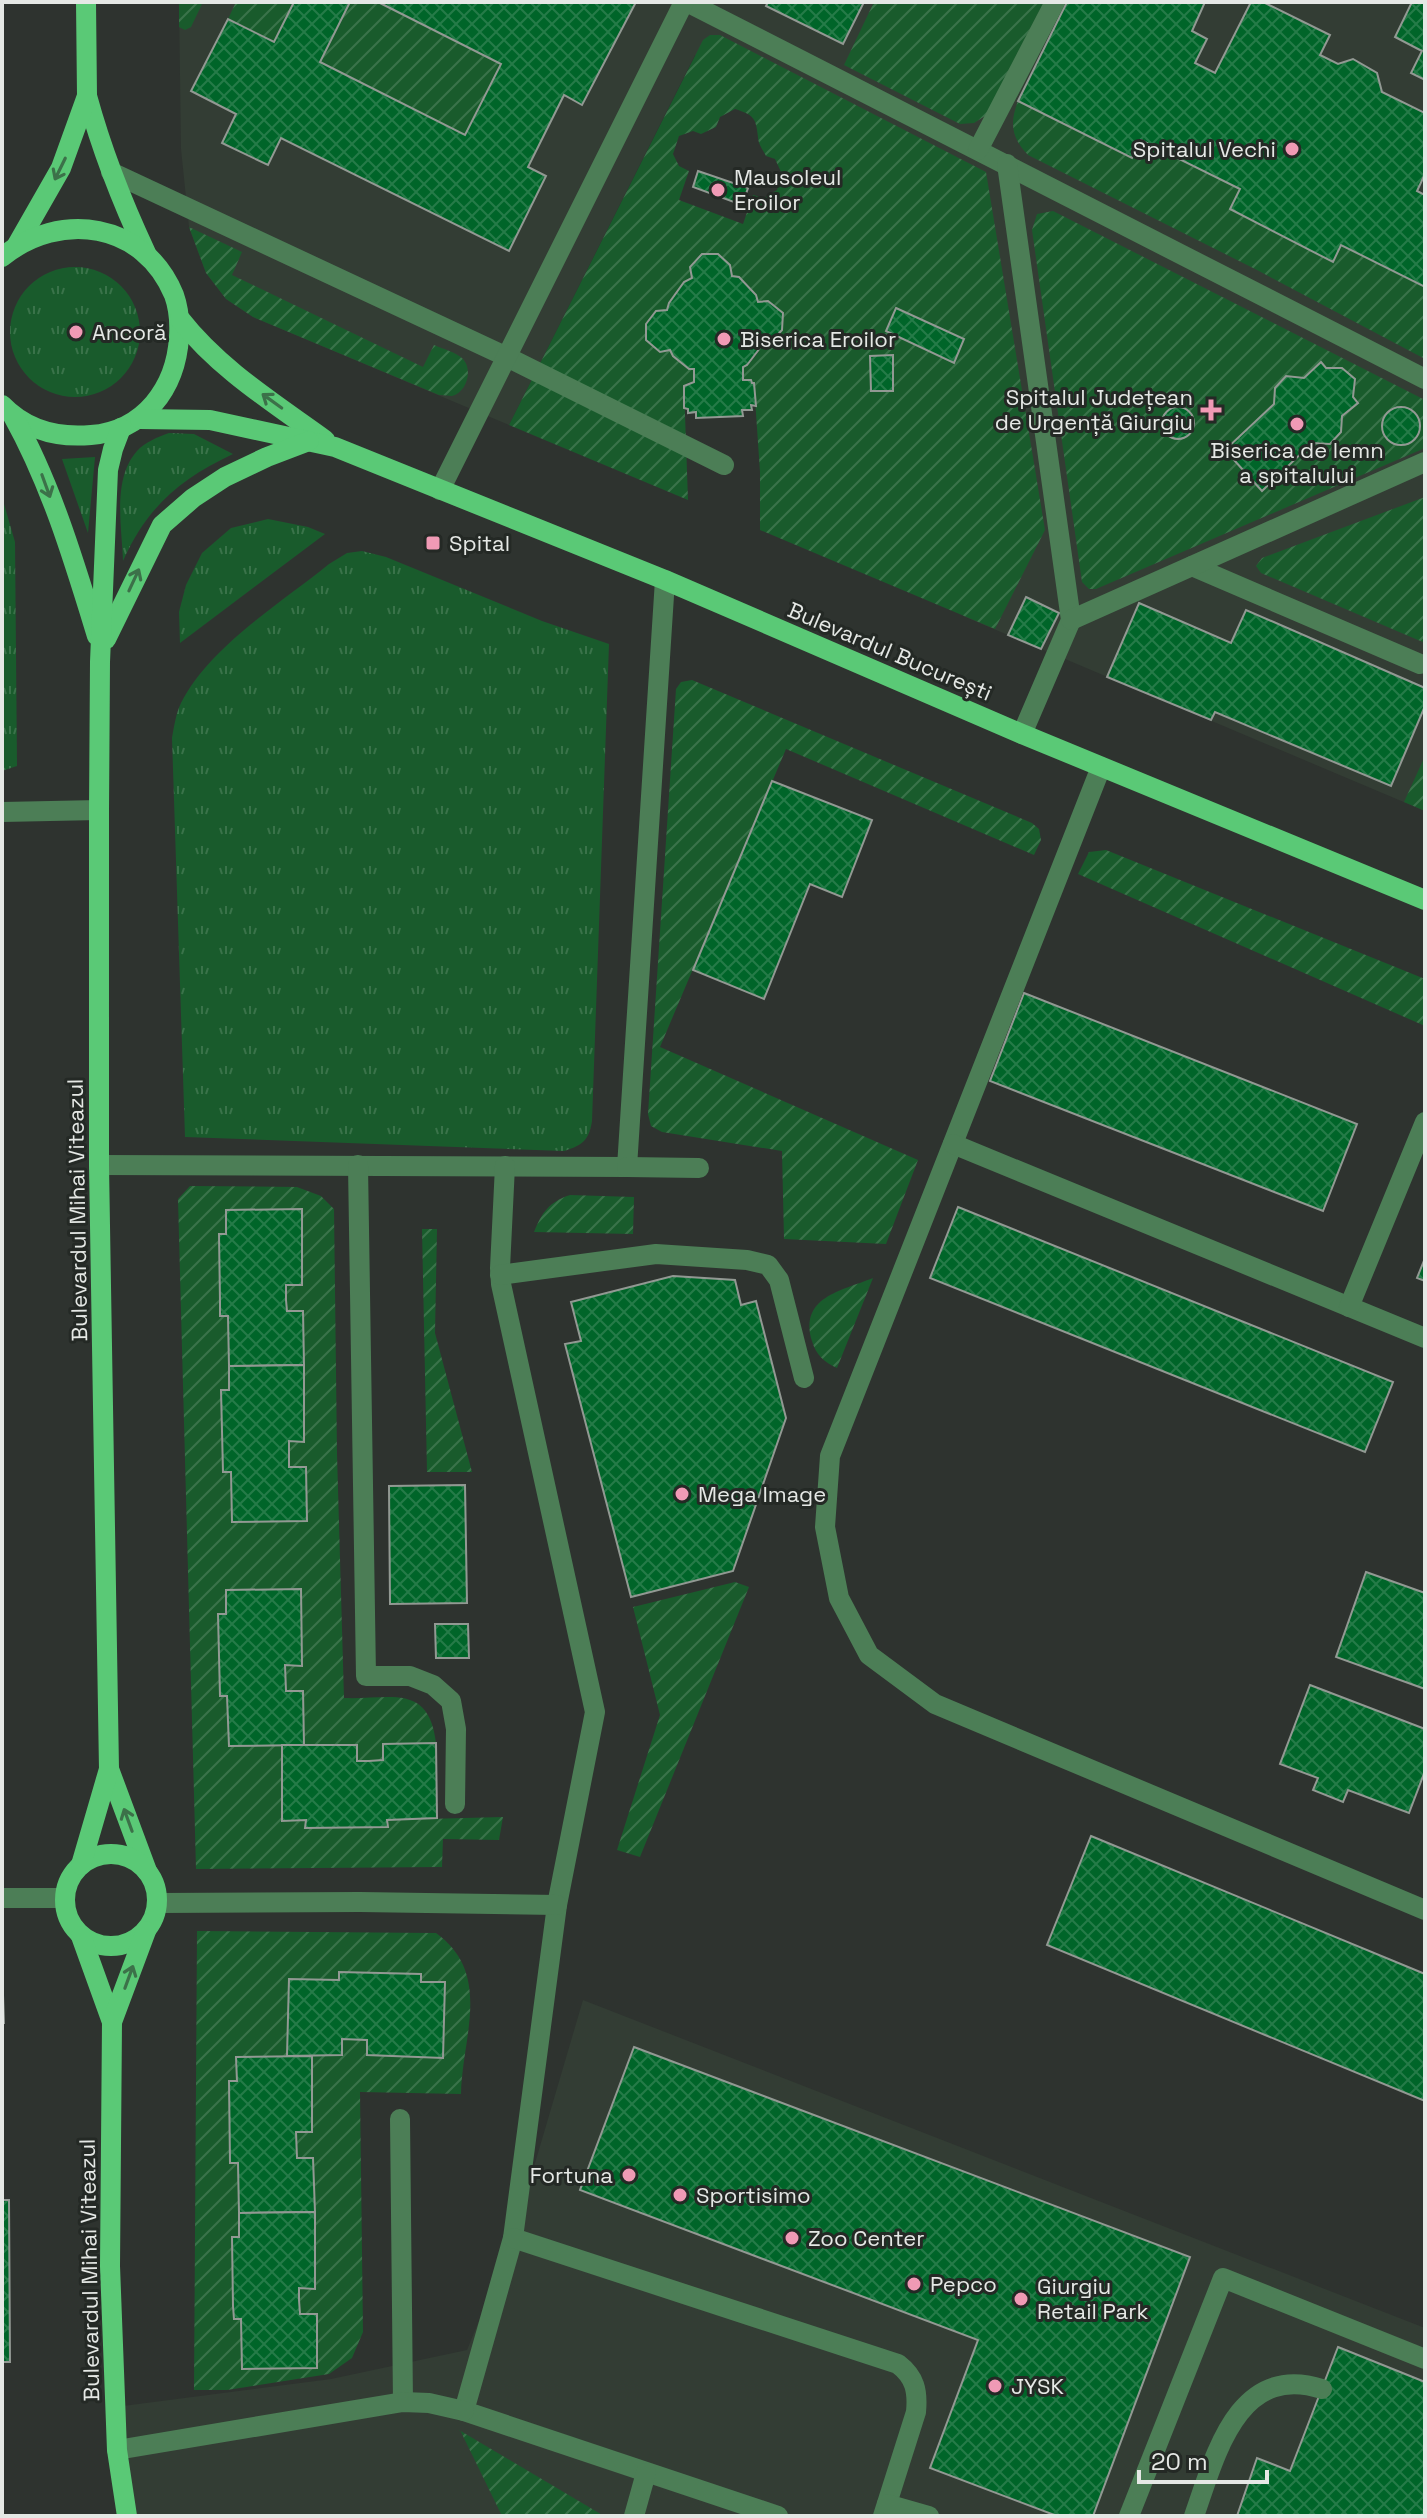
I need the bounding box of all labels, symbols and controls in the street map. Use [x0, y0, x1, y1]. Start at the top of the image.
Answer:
place label: Spitalul Vechi [1133, 135, 1276, 163]
marker: Spitalul Vechi [1283, 140, 1301, 158]
one-way arrow [52, 157, 67, 181]
place label: Mausoleul Eroilor [734, 163, 841, 216]
marker: Mausoleul Eroilor [709, 181, 727, 199]
place label: Ancoră [92, 318, 167, 346]
marker: Ancoră [67, 323, 85, 341]
place label: Biserica Eroilor [740, 325, 896, 353]
marker: Biserica Eroilor [715, 330, 733, 348]
place label: Spitalul Județean de Urgență Giurgiu [995, 383, 1193, 436]
one-way arrow [261, 393, 283, 409]
marker: Spitalul Județean de Urgență Giurgiu [1200, 399, 1222, 421]
marker: Biserica de lemn a spitalului [1288, 415, 1306, 433]
place label: Biserica de lemn a spitalului [1210, 436, 1384, 489]
one-way arrow [40, 473, 54, 498]
place label: Spital [449, 529, 510, 557]
marker: Spital [424, 534, 442, 552]
one-way arrow [127, 568, 142, 592]
street label: Bulevardul București [784, 595, 996, 707]
street label: Bulevardul Mihai Viteazul [61, 1078, 93, 1342]
place label: Mega Image [698, 1480, 826, 1508]
marker: Mega Image [673, 1485, 691, 1503]
one-way arrow [120, 1808, 134, 1833]
one-way arrow [123, 1965, 137, 1990]
street label: Bulevardul Mihai Viteazul [73, 2138, 105, 2402]
place label: Fortuna [530, 2161, 613, 2189]
marker: Fortuna [620, 2166, 638, 2184]
place label: Sportisimo [696, 2181, 811, 2209]
marker: Sportisimo [671, 2186, 689, 2204]
place label: Zoo Center [808, 2224, 925, 2252]
marker: Zoo Center [783, 2229, 801, 2247]
place label: Pepco [930, 2270, 997, 2298]
place label: Giurgiu Retail Park [1037, 2272, 1149, 2325]
marker: Pepco [905, 2275, 923, 2293]
marker: Giurgiu Retail Park [1012, 2290, 1030, 2308]
place label: JYSK [1011, 2372, 1065, 2400]
marker: JYSK [986, 2377, 1004, 2395]
scale bar [1139, 2434, 1267, 2484]
text: 20 m [1151, 2446, 1208, 2477]

